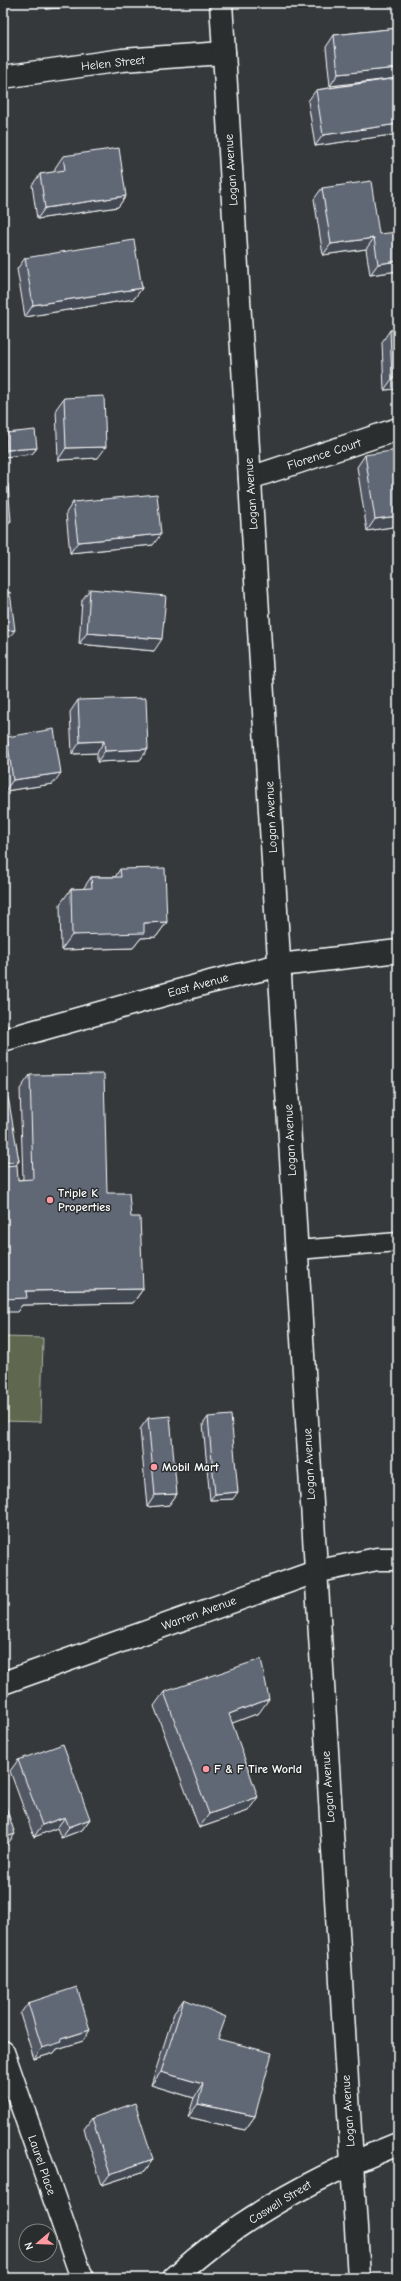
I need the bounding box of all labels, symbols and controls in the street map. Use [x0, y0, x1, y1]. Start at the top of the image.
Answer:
street label: Helen Street [80, 53, 146, 73]
street label: Logan Avenue [222, 134, 240, 206]
street label: Florence Court [285, 435, 363, 473]
street label: Logan Avenue [242, 458, 260, 530]
street label: Logan Avenue [262, 781, 280, 853]
street label: East Avenue [166, 970, 230, 1000]
street label: Logan Avenue [281, 1104, 299, 1176]
place label: Triple K Properties [58, 1186, 110, 1214]
marker: Triple K Properties [45, 1195, 55, 1205]
street label: Logan Avenue [300, 1428, 318, 1500]
place label: Mobil Mart [162, 1460, 220, 1474]
marker: Mobil Mart [149, 1462, 159, 1472]
street label: Warren Avenue [160, 1593, 238, 1633]
street label: Logan Avenue [319, 1751, 337, 1823]
place label: F & F Tire World [214, 1762, 302, 1776]
marker: F & F Tire World [201, 1764, 211, 1774]
street label: Logan Avenue [339, 2075, 357, 2147]
street label: Laurel Place [25, 2133, 59, 2197]
street label: Caswell Street [246, 2177, 314, 2227]
north arrow [18, 2223, 58, 2263]
text: N [22, 2241, 36, 2252]

